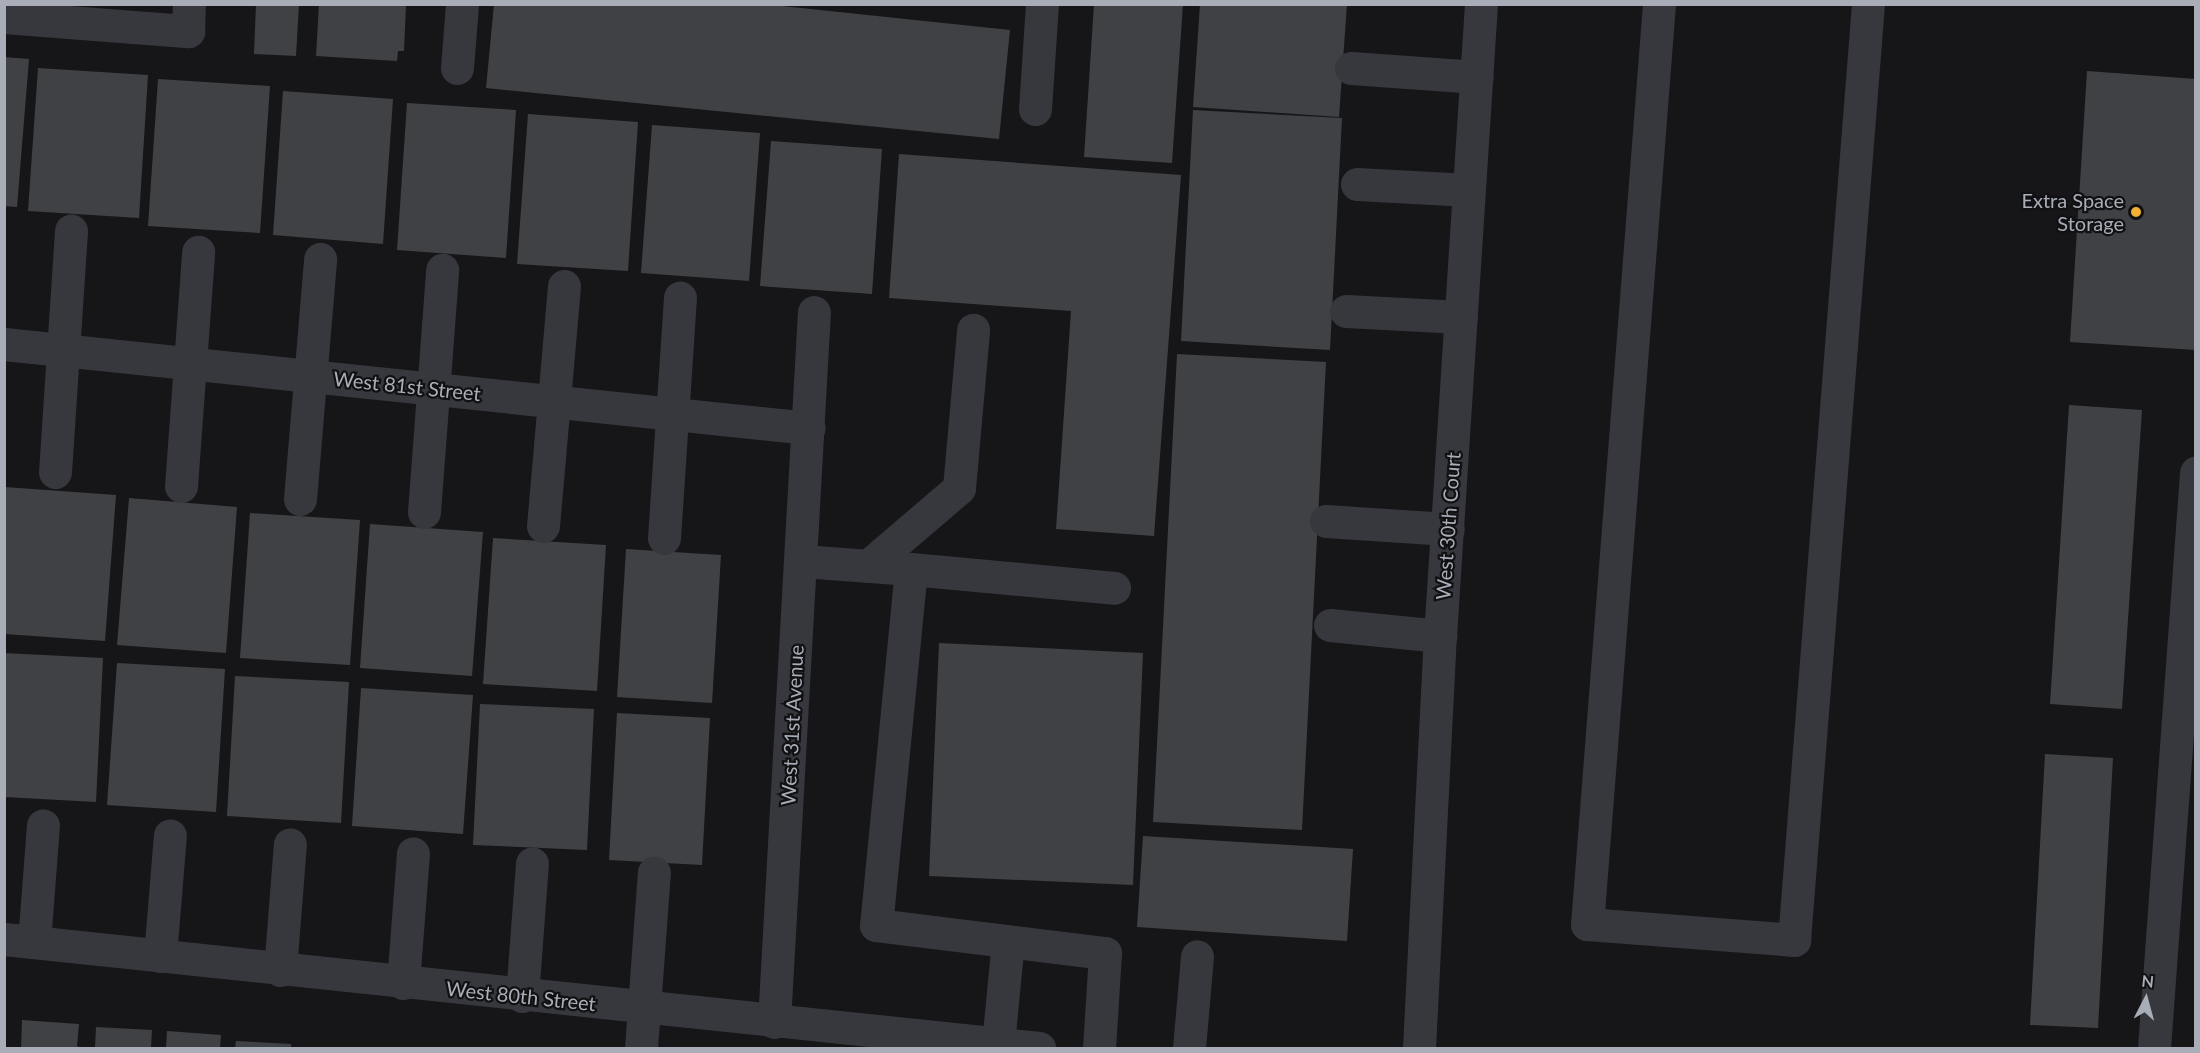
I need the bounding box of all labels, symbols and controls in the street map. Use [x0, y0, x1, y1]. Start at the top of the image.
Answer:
place label: Extra Space Storage [2021, 189, 2124, 236]
marker: Extra Space Storage [2129, 205, 2143, 219]
street label: West 81st Street [332, 366, 482, 406]
street label: West 30th Court [1431, 451, 1465, 601]
street label: West 31st Avenue [776, 644, 808, 806]
north arrow [2116, 969, 2176, 1029]
text: N [2141, 971, 2155, 991]
street label: West 80th Street [445, 976, 597, 1016]

